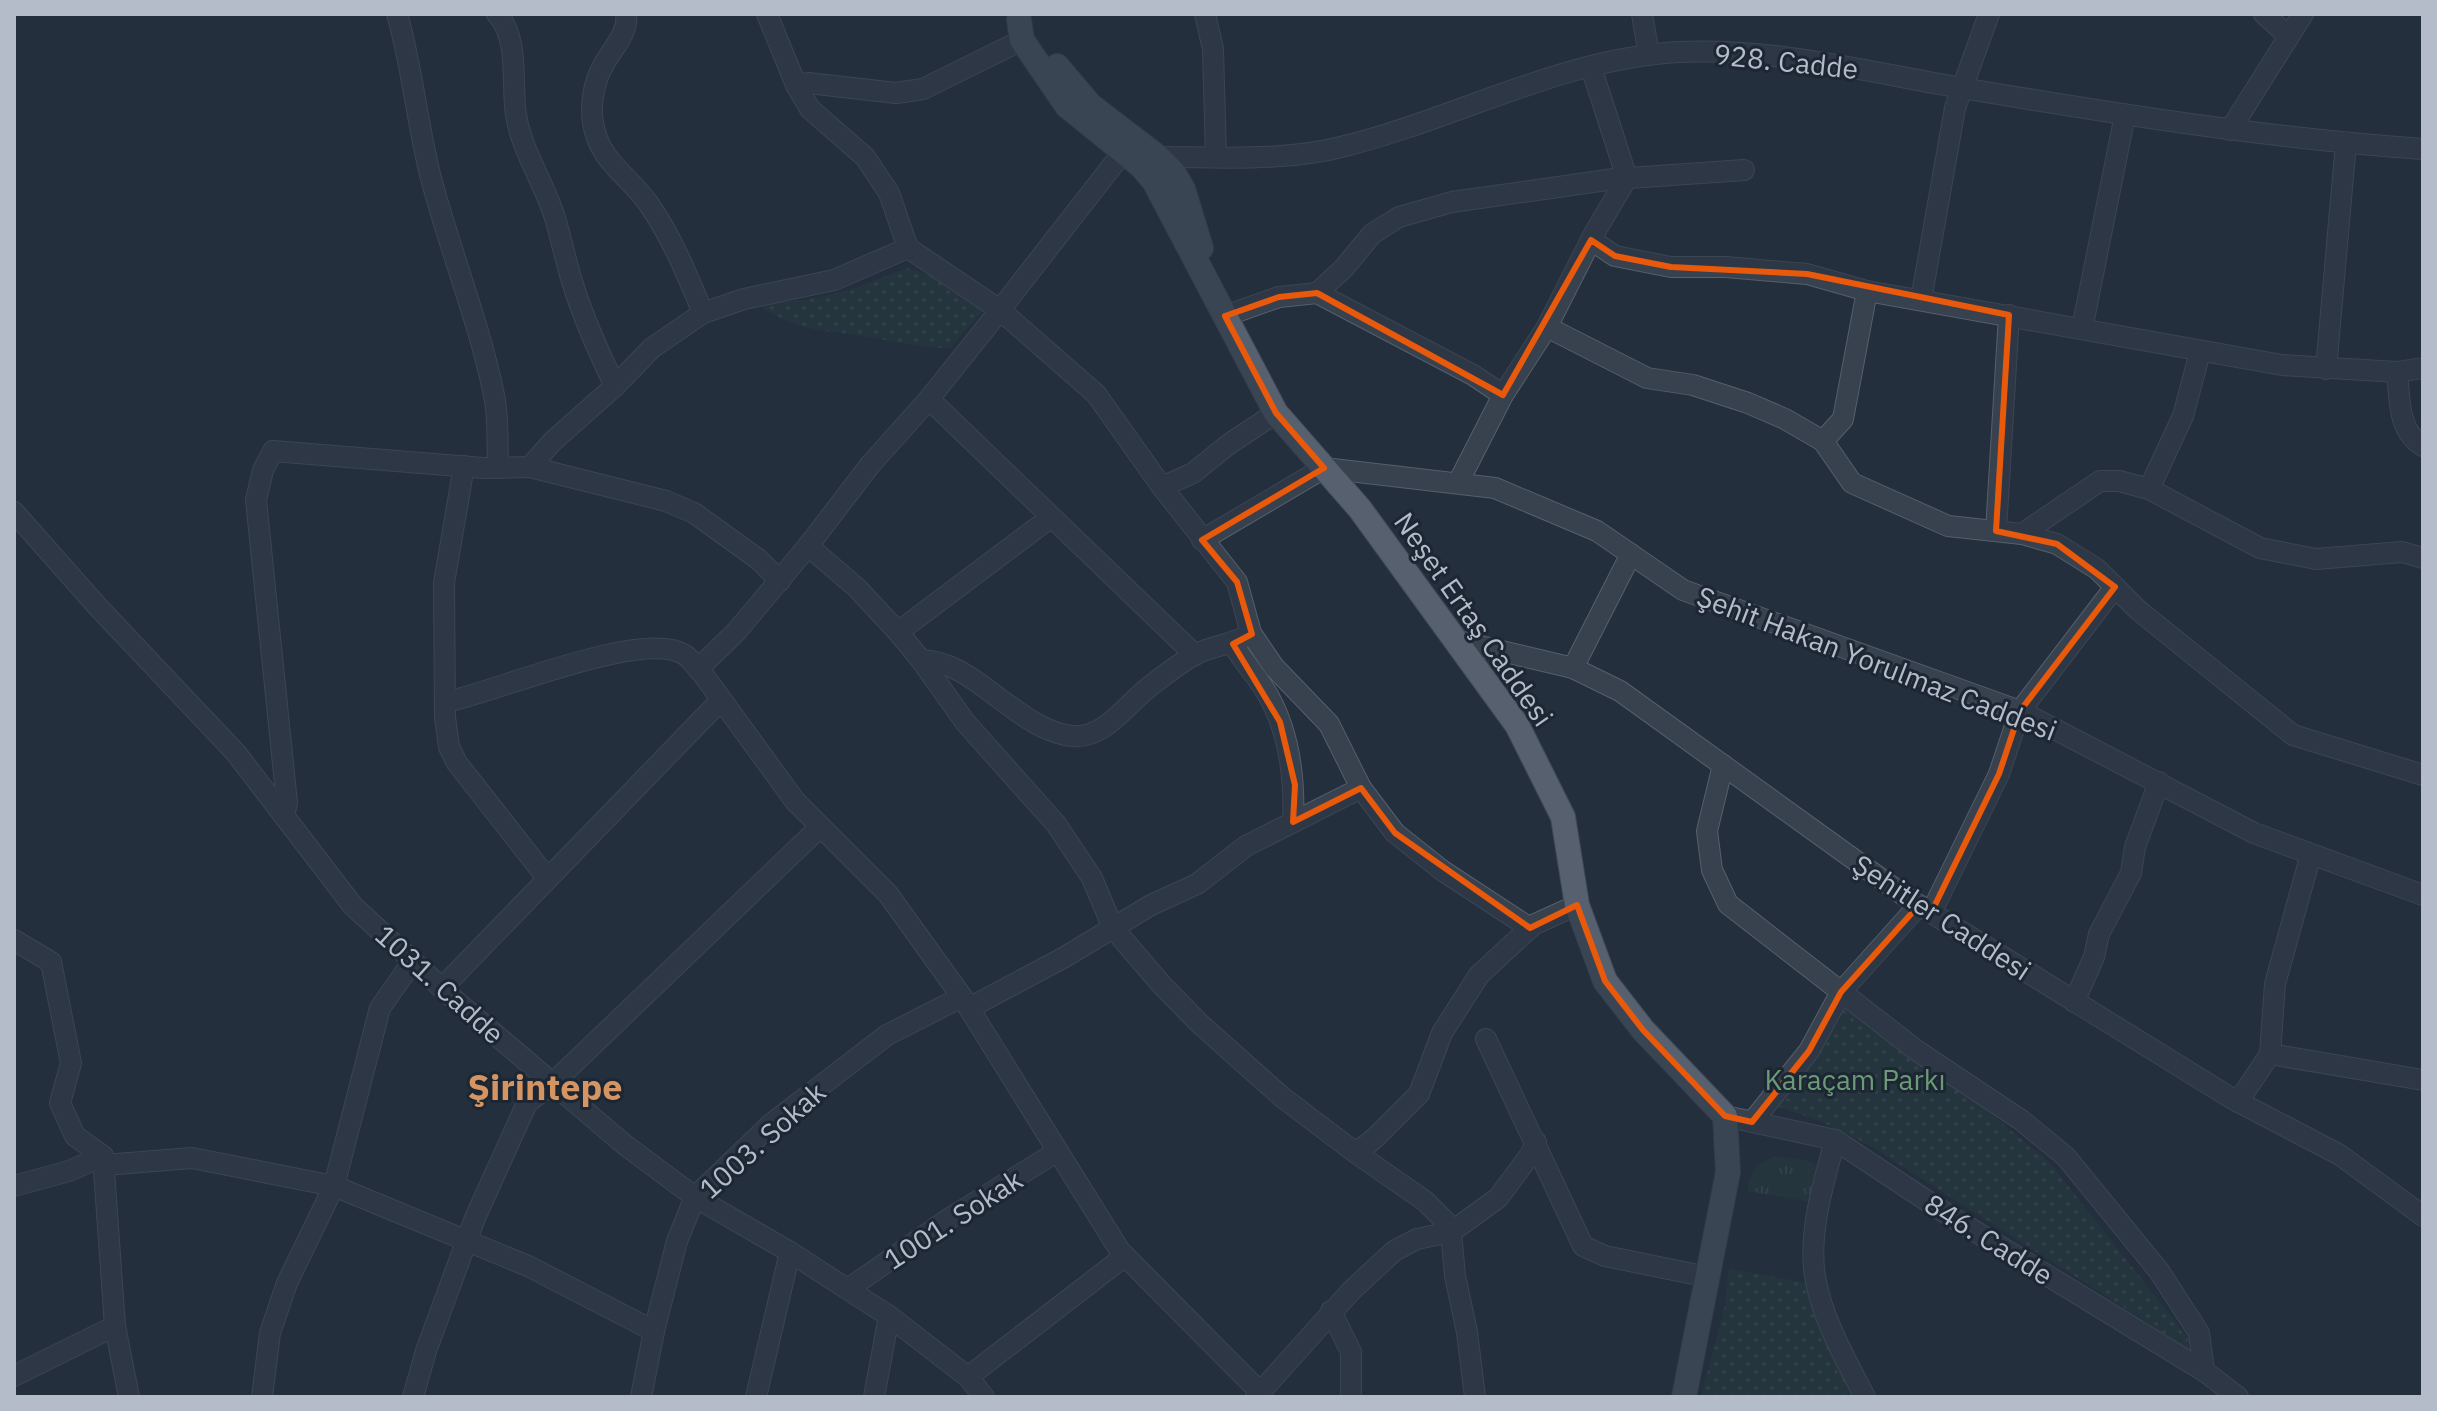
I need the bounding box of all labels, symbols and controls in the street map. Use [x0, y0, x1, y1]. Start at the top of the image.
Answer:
street label: 928. Cadde [1712, 35, 1860, 87]
street label: Neşet Ertaş Caddesi [1386, 505, 1562, 733]
street label: Şehit Hakan Yorulmaz Caddesi [1692, 577, 2062, 749]
street label: Şehitler Caddesi [1846, 846, 2038, 988]
street label: 1031. Cadde [368, 916, 512, 1052]
park label: Karaçam Parkı [1764, 1061, 1946, 1098]
district label: Şirintepe [467, 1063, 623, 1110]
street label: 1003. Sokak [691, 1073, 833, 1207]
street label: 1001. Sokak [877, 1160, 1029, 1277]
street label: 846. Cadde [1918, 1185, 2060, 1293]

